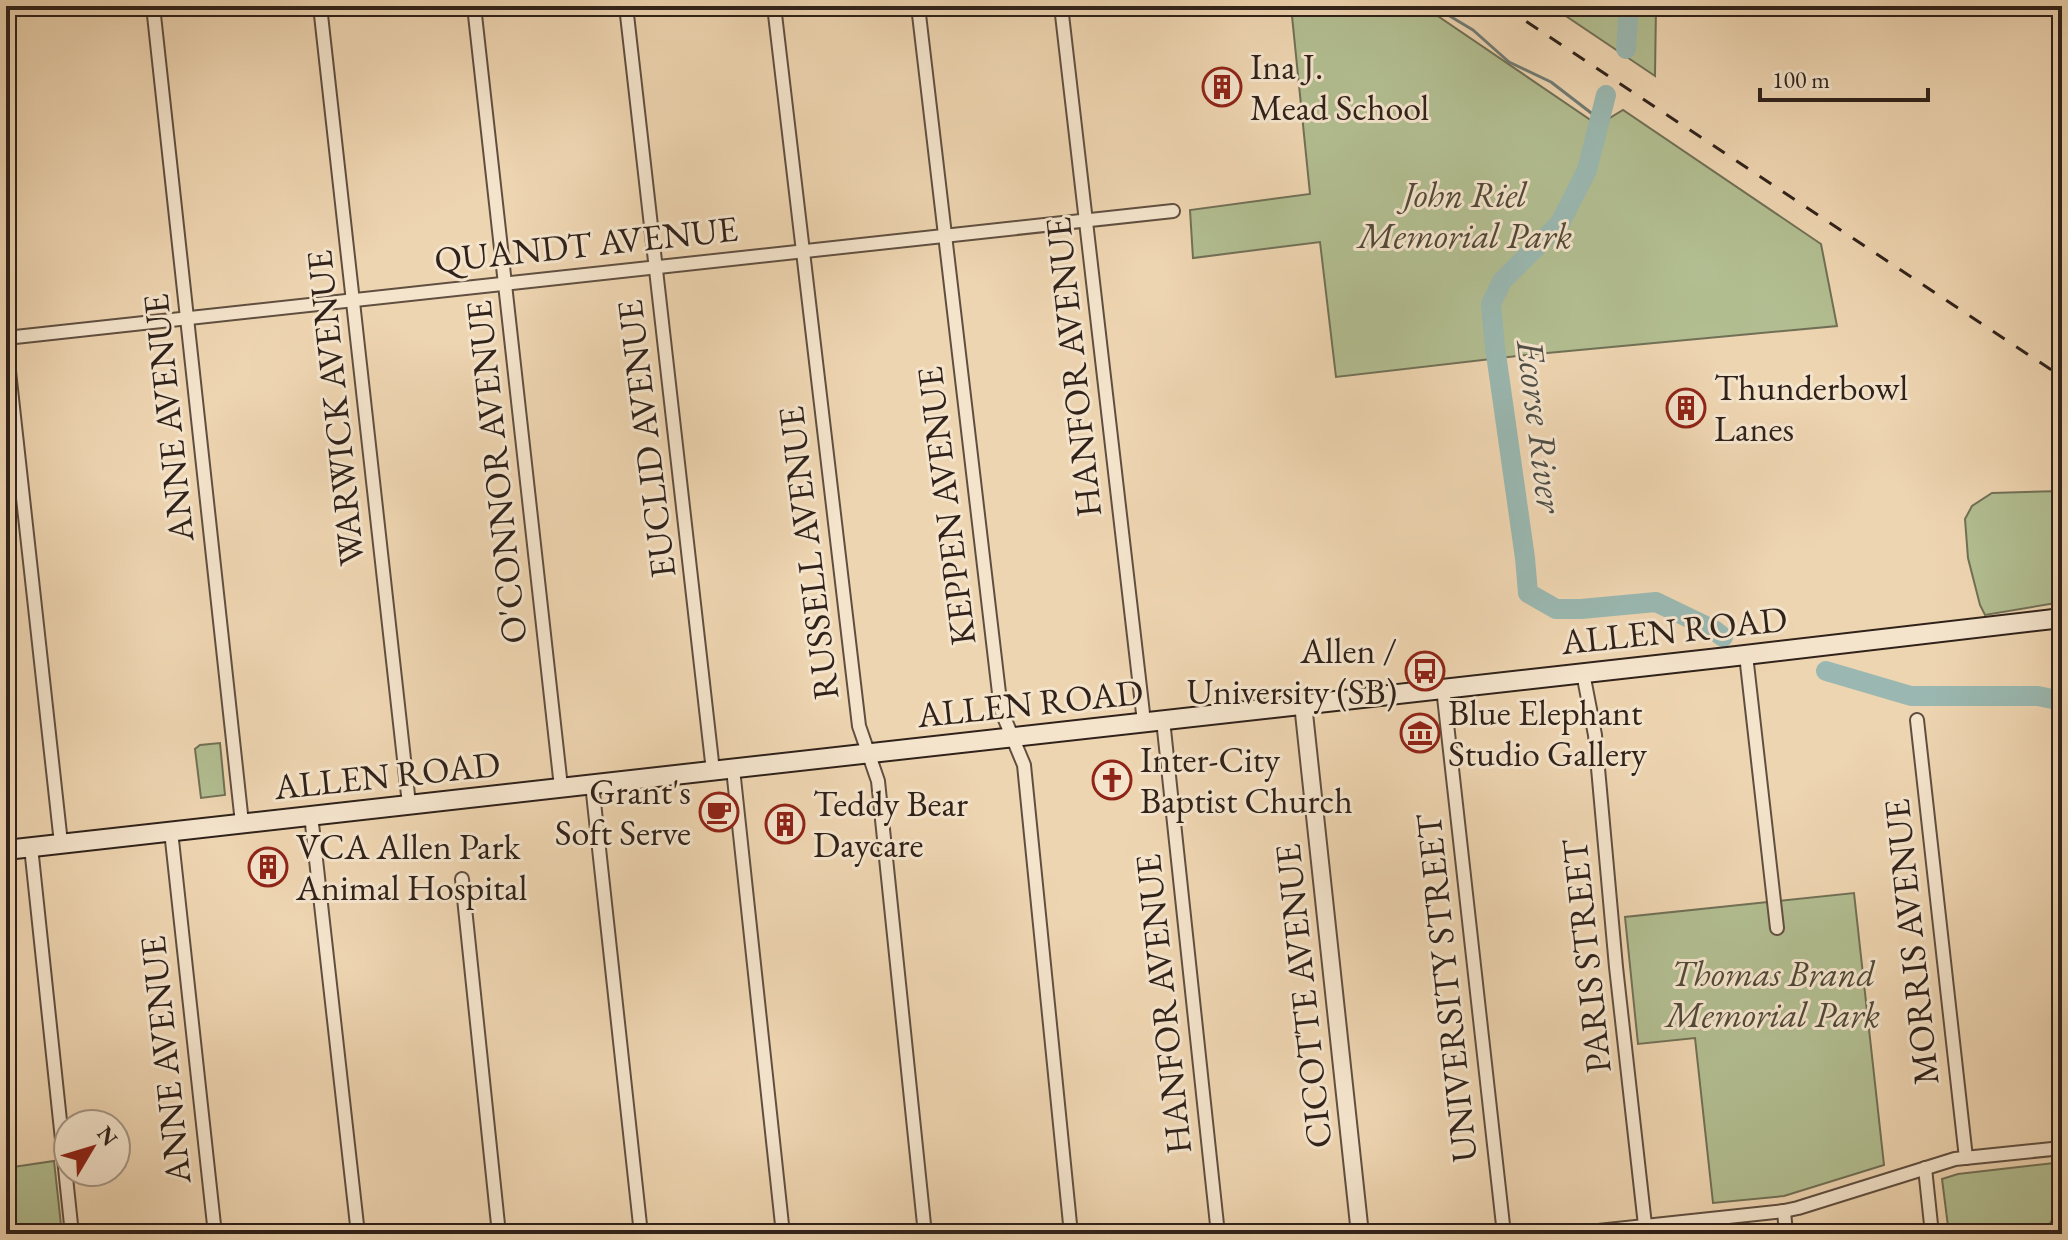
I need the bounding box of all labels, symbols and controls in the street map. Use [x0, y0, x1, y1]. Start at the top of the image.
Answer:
place label: Ina J. Mead School [1250, 43, 1429, 131]
scale bar [1760, 52, 1928, 102]
text: 100 m [1772, 64, 1830, 95]
building icon: Ina J. Mead School [1201, 66, 1243, 108]
park label: John Riel Memorial Park [1356, 171, 1572, 259]
street label: QUANDT AVENUE [432, 205, 740, 283]
street label: HANFOR AVENUE [1034, 215, 1112, 519]
street label: WARWICK AVENUE [295, 248, 375, 568]
street label: ANNE AVENUE [132, 292, 205, 545]
street label: EUCLID AVENUE [606, 297, 686, 581]
street label: O'CONNOR AVENUE [455, 298, 537, 646]
water label: Ecorse River [1506, 335, 1576, 517]
street label: KEPPEN AVENUE [906, 364, 986, 648]
place label: Thunderbowl Lanes [1714, 364, 1908, 452]
building icon: Thunderbowl Lanes [1665, 387, 1707, 429]
street label: RUSSELL AVENUE [767, 404, 849, 702]
street label: ALLEN ROAD [1558, 595, 1789, 665]
place label: Allen / University (SB) [1186, 627, 1397, 715]
bus stop icon: Allen / University (SB) [1404, 650, 1446, 692]
street label: ALLEN ROAD [914, 668, 1145, 738]
place label: Blue Elephant Studio Gallery [1448, 689, 1647, 777]
museum icon: Blue Elephant Studio Gallery [1399, 712, 1441, 754]
place label: Inter-City Baptist Church [1140, 736, 1353, 824]
street label: ALLEN ROAD [271, 740, 502, 810]
church icon: Inter-City Baptist Church [1091, 759, 1133, 801]
place label: Grant's Soft Serve [555, 768, 691, 856]
place label: Teddy Bear Daycare [813, 780, 968, 868]
cafe icon: Grant's Soft Serve [698, 791, 740, 833]
street label: MORRIS AVENUE [1873, 797, 1949, 1087]
building icon: Teddy Bear Daycare [764, 803, 806, 845]
street label: UNIVERSITY STREET [1404, 811, 1488, 1164]
place label: VCA Allen Park Animal Hospital [295, 823, 527, 911]
street label: PARIS STREET [1550, 836, 1622, 1075]
street label: CICOTTE AVENUE [1264, 842, 1342, 1150]
building icon: VCA Allen Park Animal Hospital [247, 846, 289, 888]
street label: HANFOR AVENUE [1124, 852, 1202, 1156]
street label: ANNE AVENUE [129, 934, 202, 1187]
park label: Thomas Brand Memorial Park [1664, 950, 1880, 1038]
north arrow [52, 1108, 132, 1188]
text: N [90, 1120, 124, 1152]

